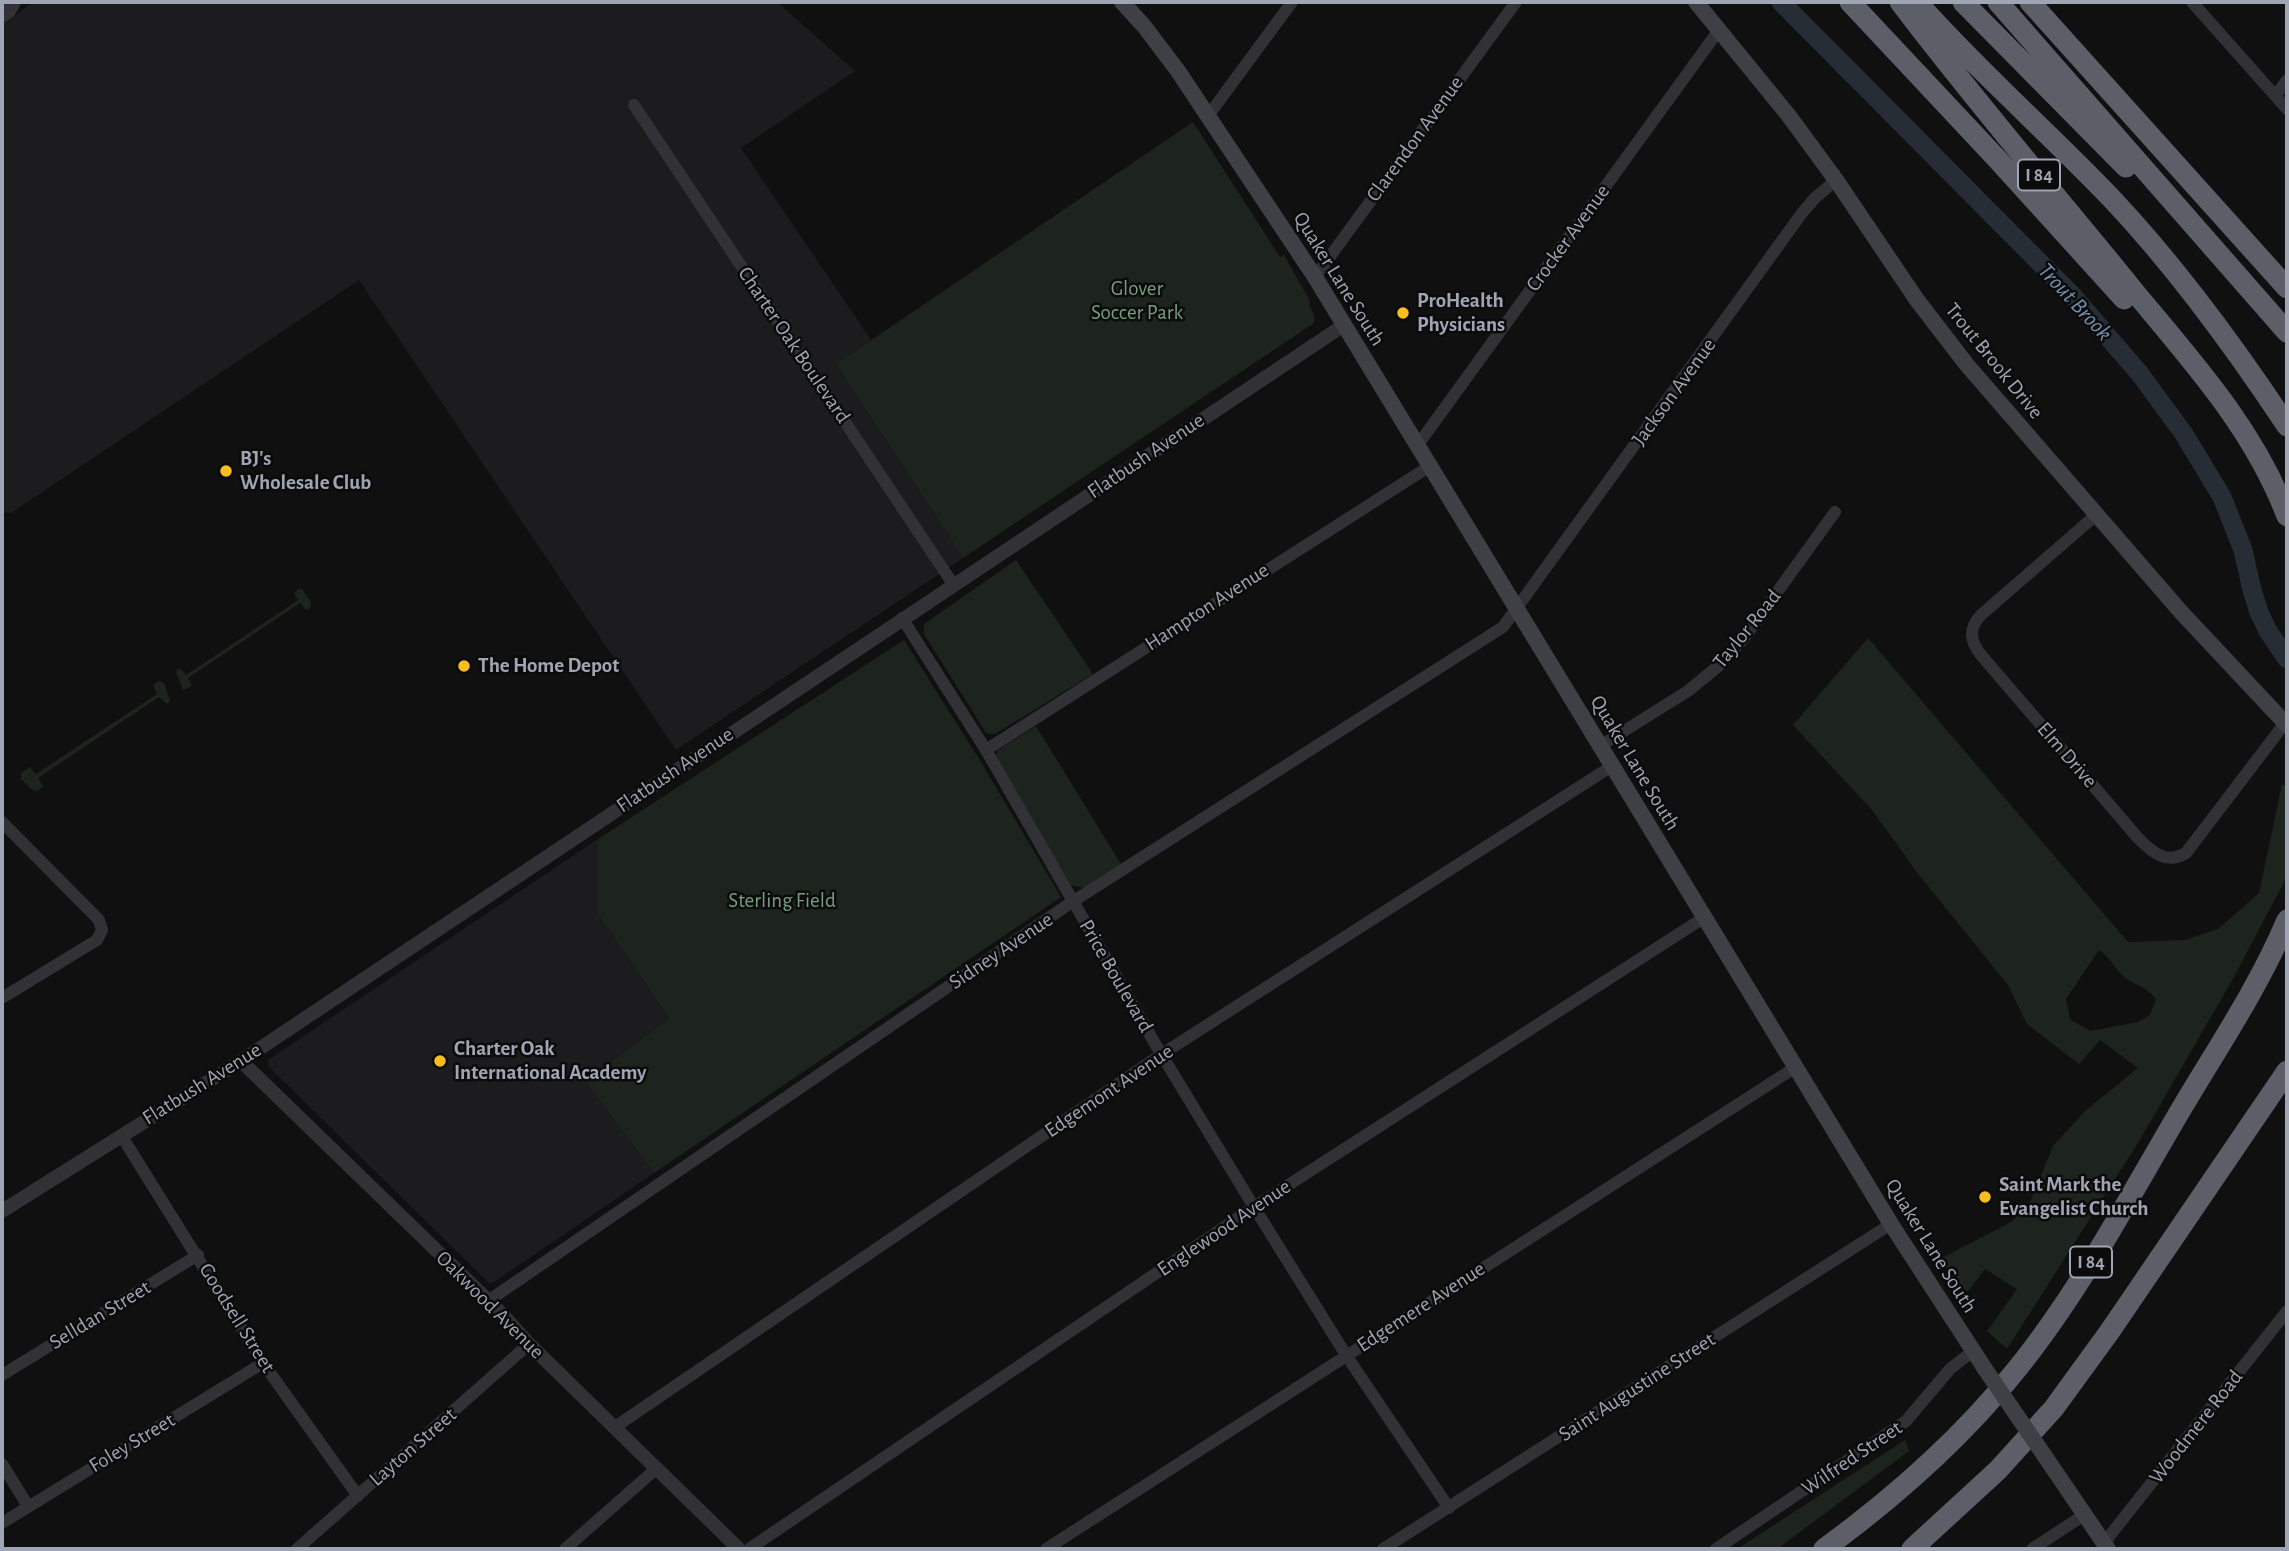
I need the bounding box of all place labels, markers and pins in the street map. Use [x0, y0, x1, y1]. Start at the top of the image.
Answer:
place label: ProHealth Physicians [1417, 288, 1505, 338]
marker: ProHealth Physicians [1395, 305, 1411, 321]
place label: BJ's Wholesale Club [240, 446, 371, 496]
marker: BJ's Wholesale Club [218, 463, 234, 479]
place label: The Home Depot [478, 653, 619, 679]
marker: The Home Depot [456, 658, 472, 674]
place label: Charter Oak International Academy [454, 1036, 646, 1086]
marker: Charter Oak International Academy [432, 1053, 448, 1069]
place label: Saint Mark the Evangelist Church [1999, 1172, 2148, 1222]
marker: Saint Mark the Evangelist Church [1977, 1189, 1993, 1205]

